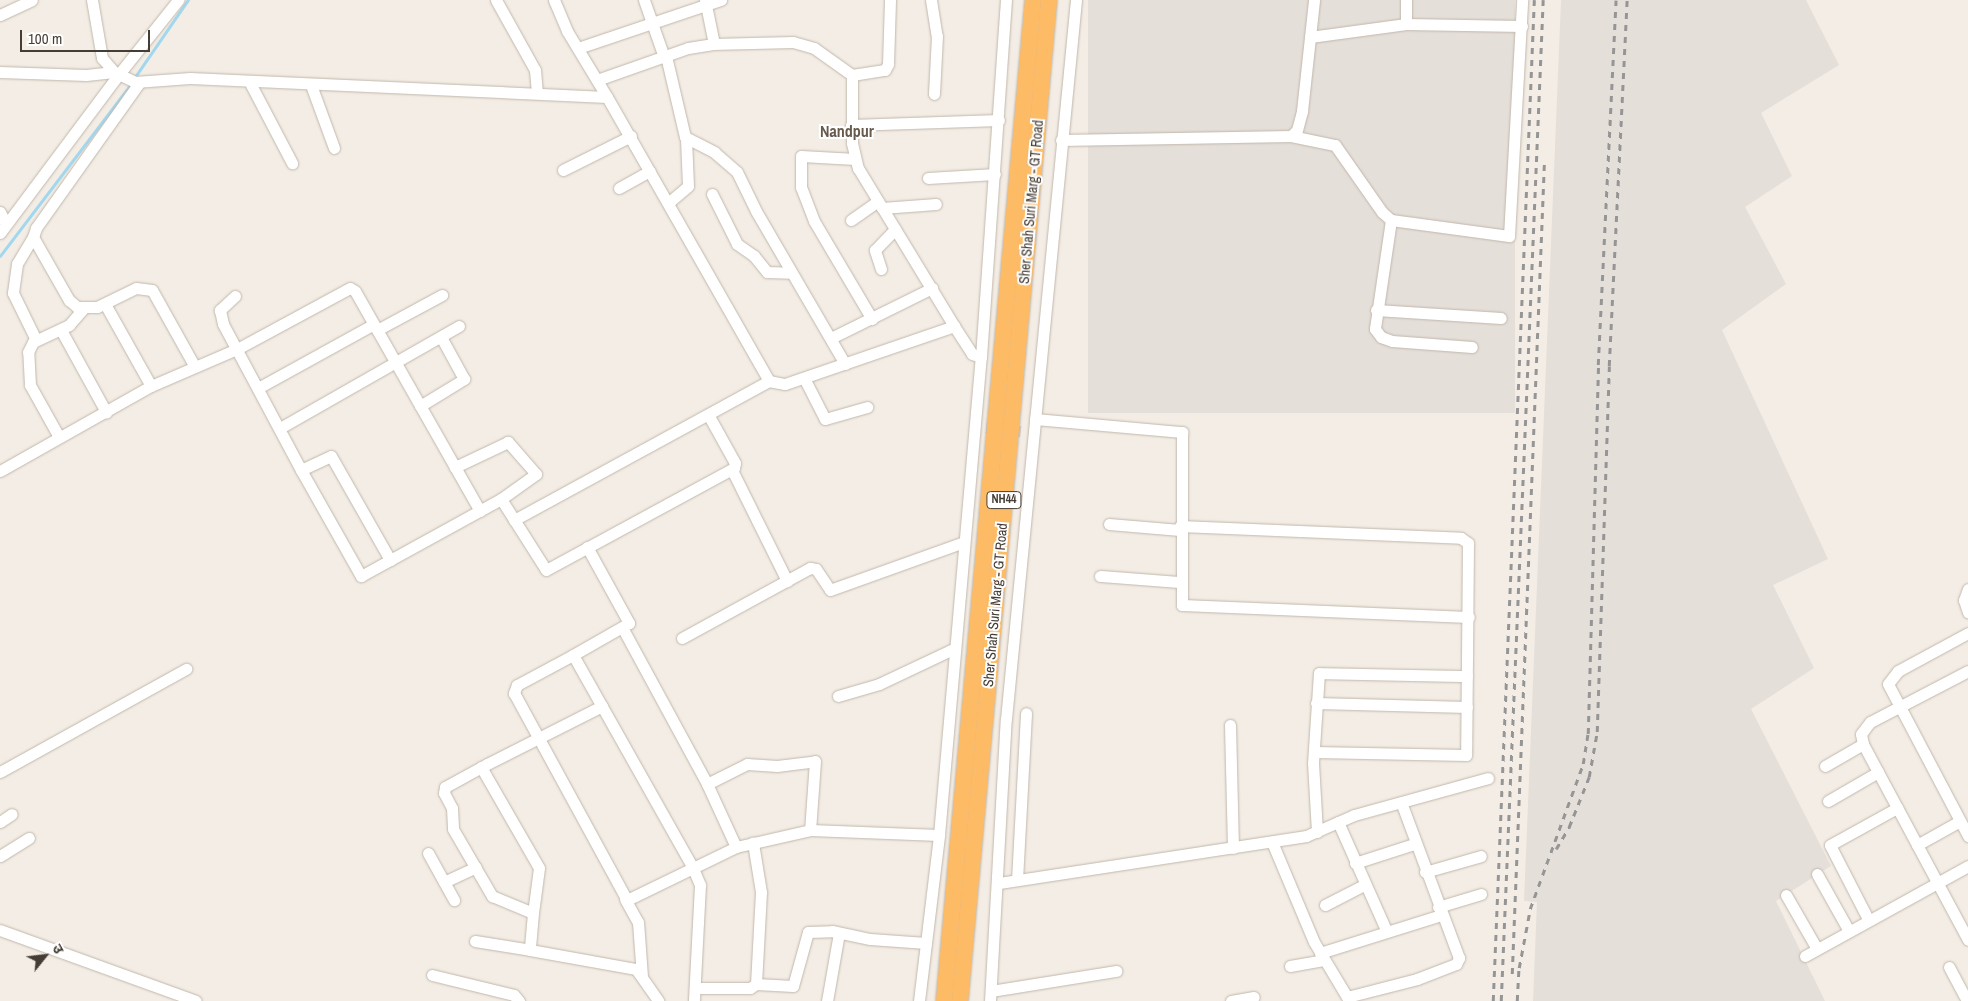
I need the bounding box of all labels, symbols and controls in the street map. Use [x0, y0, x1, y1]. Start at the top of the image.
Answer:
scale bar [22, 20, 152, 52]
text: 100 m [28, 28, 62, 49]
street label: Sher Shah Suri Marg - GT Road [1015, 119, 1047, 285]
district label: Nandpur [820, 121, 874, 141]
road number: NH44 [985, 490, 1023, 510]
street label: Sher Shah Suri Marg - GT Road [979, 522, 1011, 688]
north arrow [20, 931, 70, 981]
text: उ [48, 941, 68, 957]

